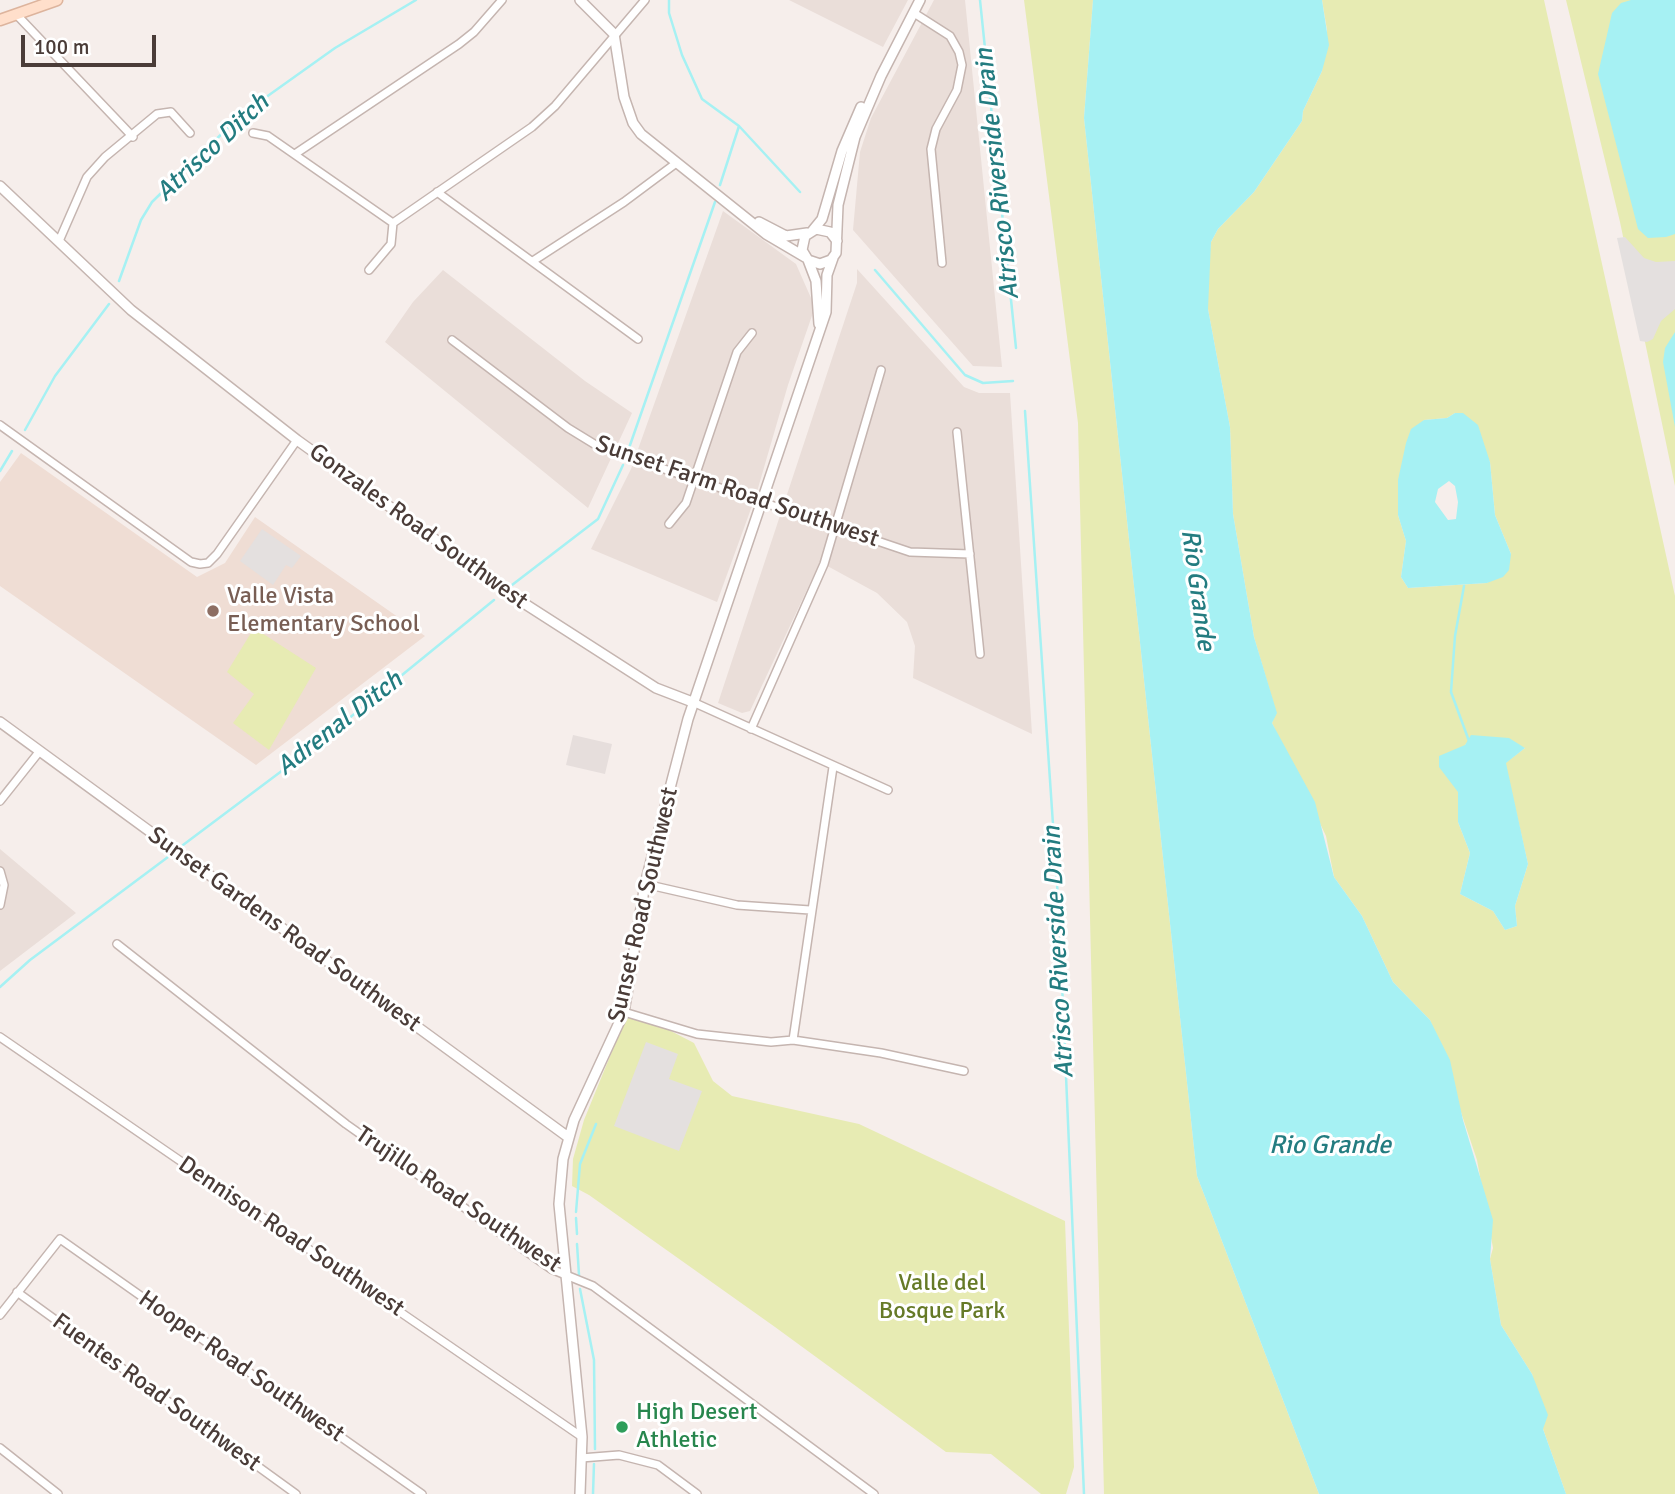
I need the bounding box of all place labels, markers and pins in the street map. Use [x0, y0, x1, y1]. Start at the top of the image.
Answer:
place label: Valle Vista Elementary School [227, 583, 420, 639]
marker: Valle Vista Elementary School [205, 603, 221, 619]
place label: High Desert Athletic [636, 1399, 758, 1455]
marker: High Desert Athletic [614, 1419, 630, 1435]

